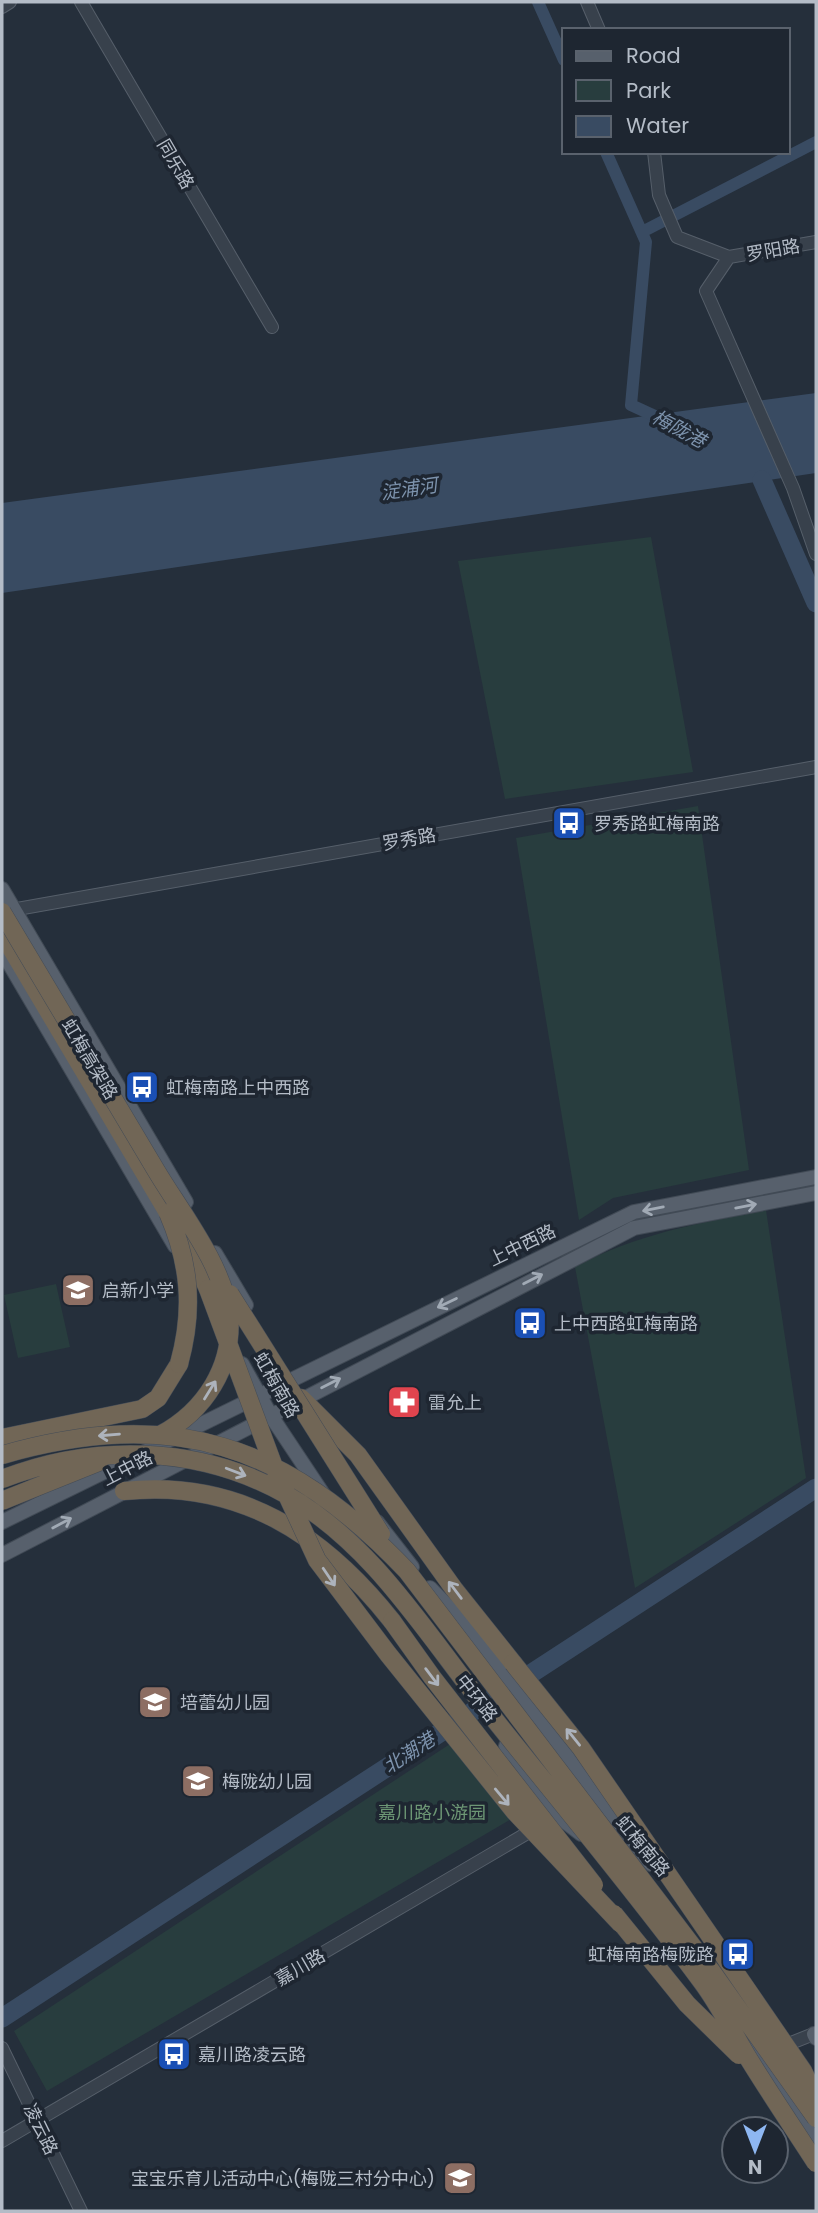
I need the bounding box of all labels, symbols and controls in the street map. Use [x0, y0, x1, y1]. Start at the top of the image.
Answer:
legend [562, 28, 790, 154]
text: Road [626, 41, 681, 70]
text: Park [626, 76, 671, 105]
text: Water [626, 111, 689, 140]
street label: 同乐路 [152, 134, 200, 194]
street label: 罗阳路 [744, 233, 802, 267]
water label: 梅陇港 [647, 404, 713, 456]
water label: 淀浦河 [379, 471, 443, 506]
bus stop icon: 罗秀路虹梅南路 [550, 804, 588, 842]
place label: 罗秀路虹梅南路 [594, 811, 720, 836]
street label: 罗秀路 [380, 822, 438, 856]
street label: 虹梅高架路 [56, 1014, 124, 1104]
bus stop icon: 虹梅南路上中西路 [123, 1068, 161, 1106]
place label: 虹梅南路上中西路 [166, 1075, 310, 1100]
one-way arrow [734, 1199, 757, 1212]
one-way arrow [642, 1202, 665, 1216]
street label: 上中西路 [484, 1218, 560, 1272]
school or university icon: 启新小学 [59, 1271, 97, 1309]
one-way arrow [522, 1271, 543, 1285]
place label: 启新小学 [102, 1278, 174, 1303]
one-way arrow [437, 1297, 458, 1311]
bus stop icon: 上中西路虹梅南路 [511, 1304, 549, 1342]
place label: 上中西路虹梅南路 [554, 1311, 698, 1336]
street label: 虹梅南路 [248, 1348, 306, 1422]
one-way arrow [320, 1375, 341, 1389]
one-way arrow [202, 1381, 217, 1400]
pharmacy icon: 雷允上 [385, 1383, 423, 1421]
place label: 雷允上 [428, 1390, 482, 1415]
one-way arrow [98, 1428, 121, 1441]
street label: 上中路 [97, 1445, 157, 1491]
one-way arrow [224, 1467, 246, 1480]
one-way arrow [51, 1516, 72, 1530]
one-way arrow [322, 1567, 336, 1587]
one-way arrow [448, 1582, 463, 1600]
one-way arrow [424, 1667, 439, 1685]
street label: 中环路 [451, 1669, 503, 1727]
school or university icon: 培蕾幼儿园 [136, 1683, 174, 1721]
place label: 培蕾幼儿园 [180, 1690, 270, 1715]
water label: 北潮港 [378, 1725, 443, 1780]
one-way arrow [565, 1729, 581, 1747]
school or university icon: 梅陇幼儿园 [179, 1762, 217, 1800]
place label: 梅陇幼儿园 [222, 1769, 312, 1794]
one-way arrow [494, 1788, 510, 1806]
park label: 嘉川路小游园 [378, 1800, 486, 1825]
street label: 虹梅南路 [610, 1810, 676, 1882]
bus stop icon: 虹梅南路梅陇路 [719, 1935, 757, 1973]
place label: 虹梅南路梅陇路 [588, 1942, 714, 1967]
street label: 嘉川路 [270, 1943, 330, 1991]
bus stop icon: 嘉川路凌云路 [155, 2035, 193, 2073]
place label: 嘉川路凌云路 [198, 2042, 306, 2067]
street label: 凌云路 [18, 2099, 64, 2159]
north arrow [720, 2115, 790, 2185]
text: N [748, 2153, 762, 2180]
school or university icon: 宝宝乐育儿活动中心(梅陇三村分中心) [441, 2159, 479, 2197]
place label: 宝宝乐育儿活动中心(梅陇三村分中心) [131, 2166, 435, 2191]

